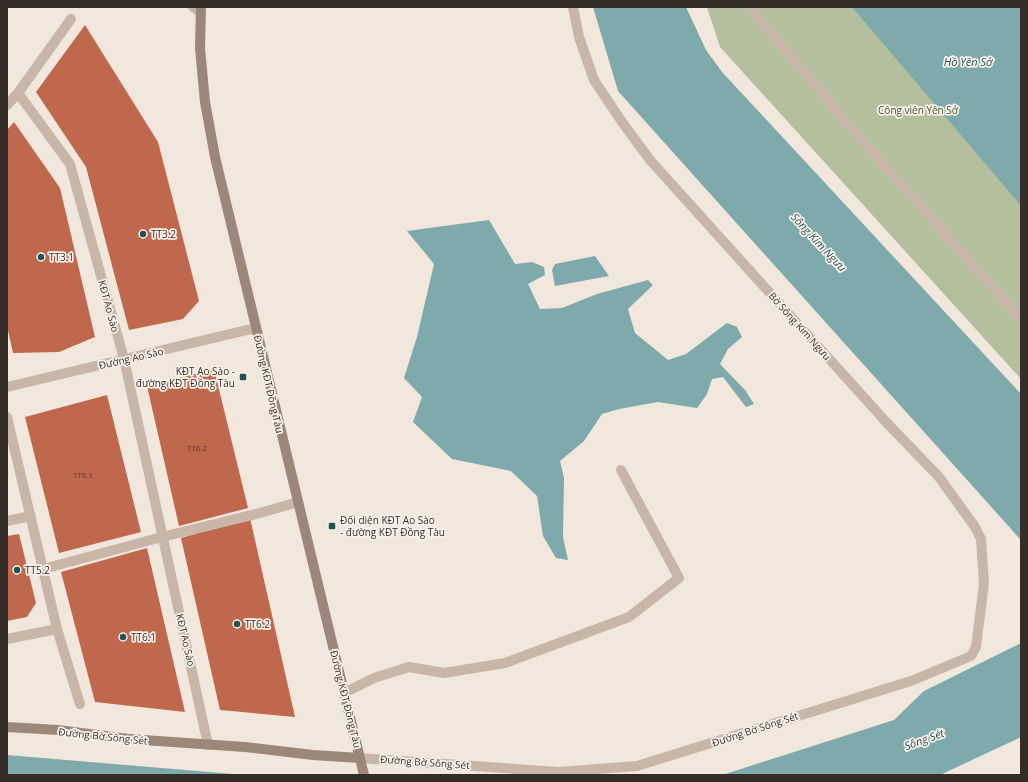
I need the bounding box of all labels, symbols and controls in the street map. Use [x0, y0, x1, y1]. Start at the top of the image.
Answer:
water label: Hồ Yên Sở [944, 54, 994, 69]
park label: Công viên Yên Sở [878, 103, 959, 117]
water label: Sông Kim Ngưu [788, 210, 850, 274]
place label: TT3.2 [151, 227, 176, 241]
marker: TT3.2 [138, 229, 148, 239]
place label: TT3.1 [49, 250, 74, 264]
marker: TT3.1 [36, 252, 46, 262]
street label: KĐT Ao Sào [95, 278, 123, 334]
street label: Bờ Sông Kim Ngưu [766, 289, 834, 363]
street label: Đường KĐT Đồng Tàu [251, 334, 287, 434]
street label: Đường Ao Sào [97, 344, 165, 372]
place label: KĐT Ao Sào - đường KĐT Đồng Tàu [136, 364, 235, 390]
marker: KĐT Ao Sào - đường KĐT Đồng Tàu [238, 372, 248, 382]
house number: TT6.2 [187, 442, 207, 453]
house number: TT6.1 [73, 469, 93, 480]
place label: Đối diện KĐT Ao Sào - đường KĐT Đồng Tàu [340, 513, 445, 539]
marker: Đối diện KĐT Ao Sào - đường KĐT Đồng Tàu [327, 521, 337, 531]
place label: TT5.2 [25, 563, 50, 577]
marker: TT5.2 [12, 565, 22, 575]
street label: KĐT Ao Sào [173, 612, 199, 668]
place label: TT6.2 [245, 617, 270, 631]
marker: TT6.2 [232, 619, 242, 629]
place label: TT6.1 [131, 630, 156, 644]
marker: TT6.1 [118, 632, 128, 642]
street label: Đường KĐT Đồng Tàu [327, 649, 365, 749]
street label: Đường Bờ Sông Sét [710, 708, 800, 750]
street label: Đường Bờ Sông Sét [58, 724, 149, 748]
water label: Sông Sét [902, 725, 946, 753]
street label: Đường Bờ Sông Sét [380, 752, 471, 772]

